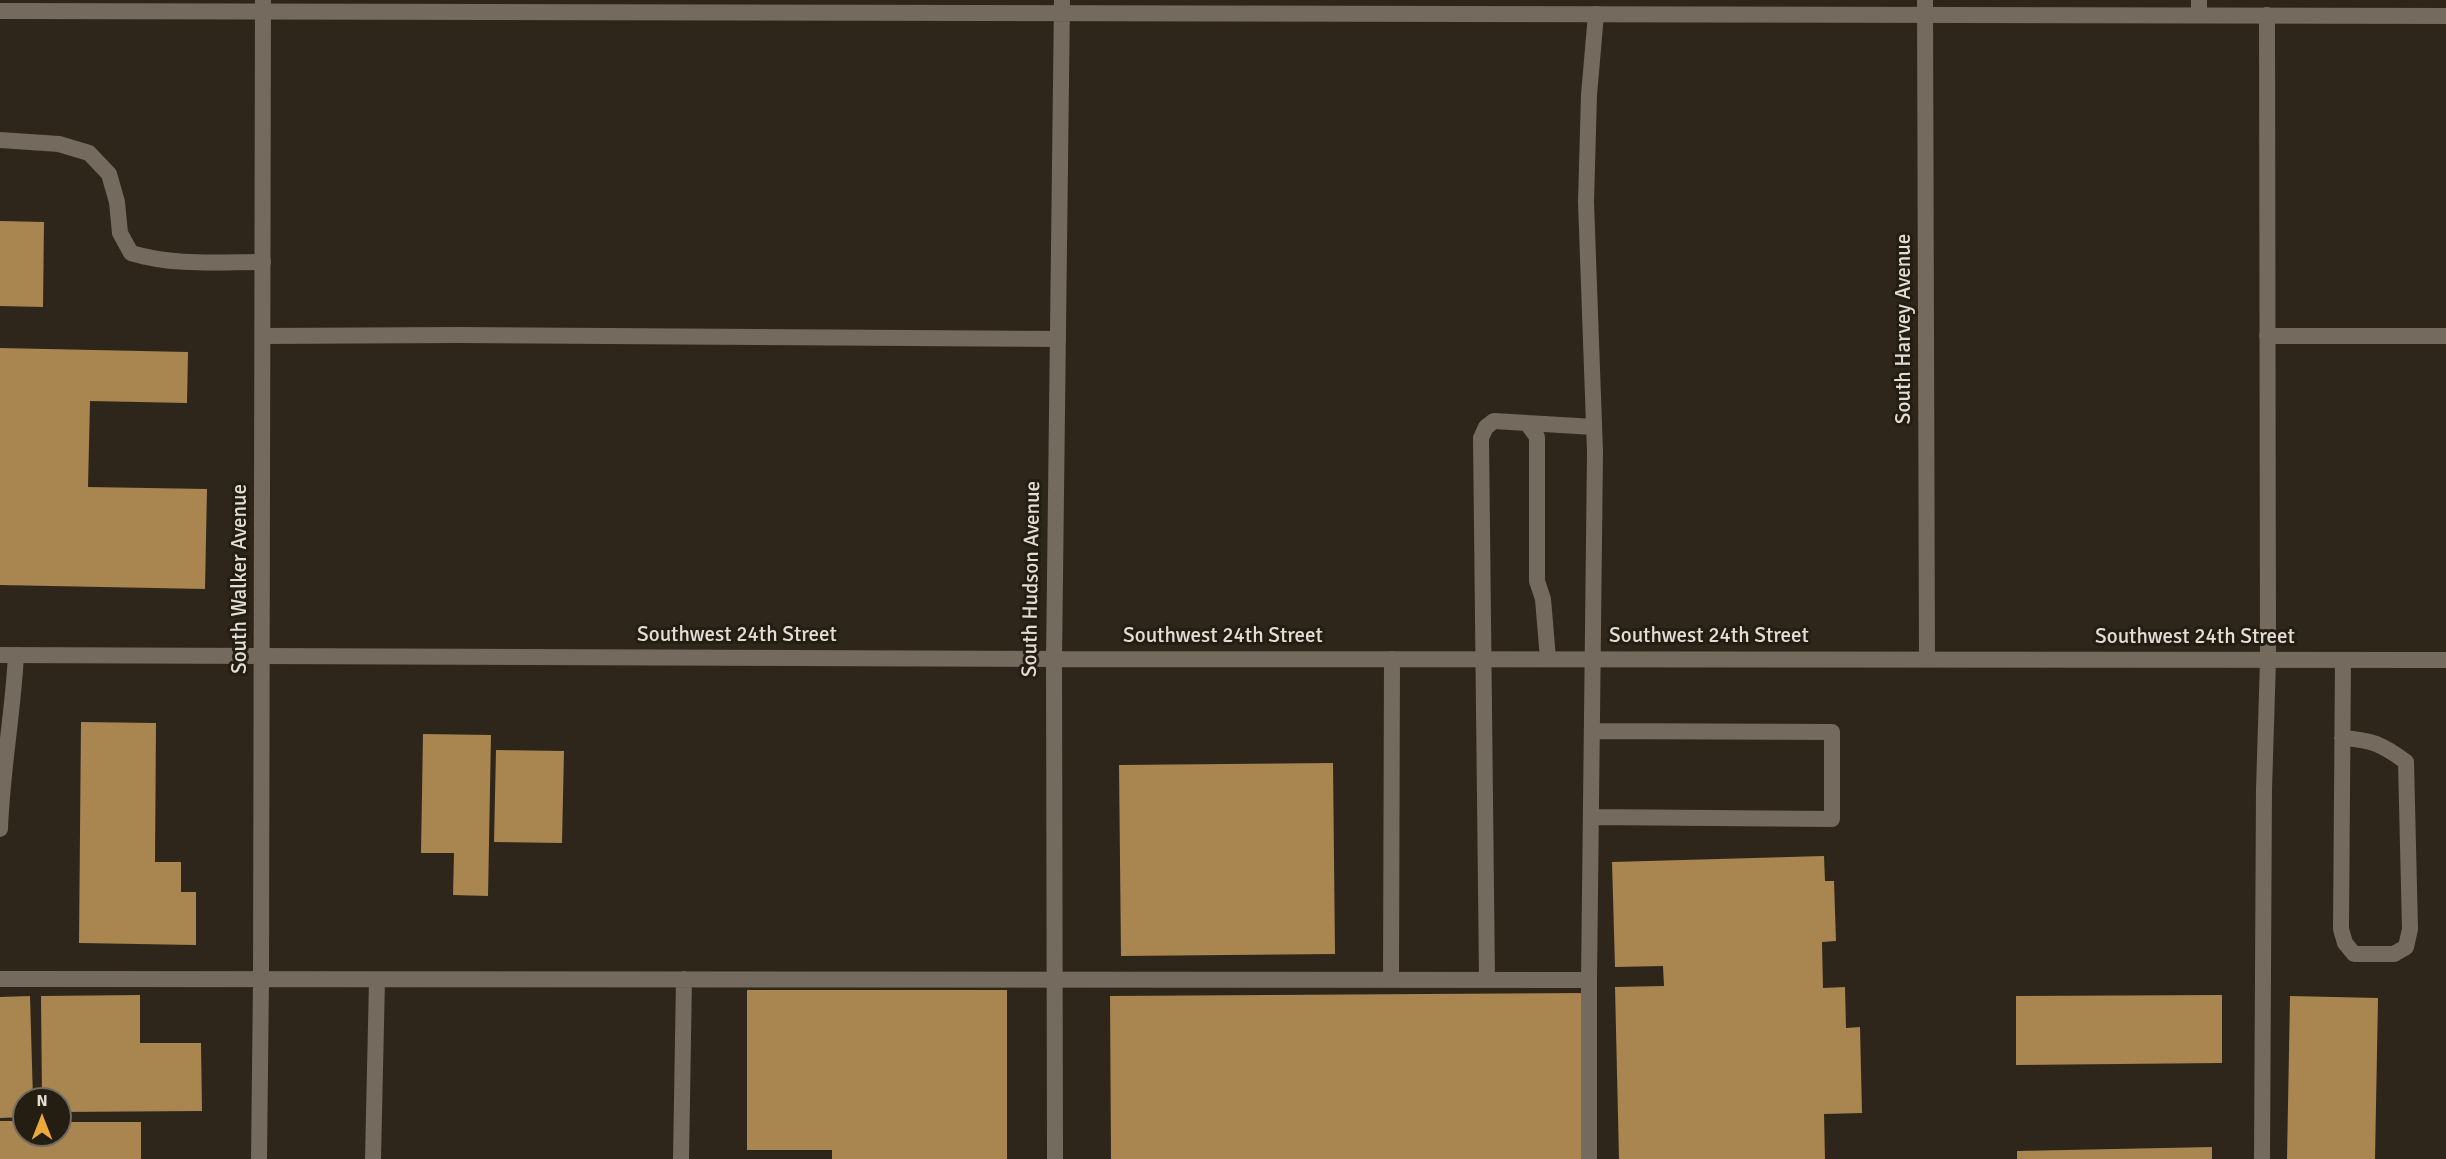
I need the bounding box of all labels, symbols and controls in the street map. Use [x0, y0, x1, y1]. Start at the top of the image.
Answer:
street label: South Harvey Avenue [1891, 234, 1917, 424]
street label: South Hudson Avenue [1018, 481, 1046, 677]
street label: South Walker Avenue [227, 484, 253, 674]
street label: Southwest 24th Street [637, 622, 837, 648]
street label: Southwest 24th Street [1123, 623, 1323, 649]
street label: Southwest 24th Street [1609, 623, 1809, 649]
street label: Southwest 24th Street [2095, 624, 2295, 650]
north arrow [12, 1087, 72, 1147]
text: N [36, 1091, 48, 1111]

